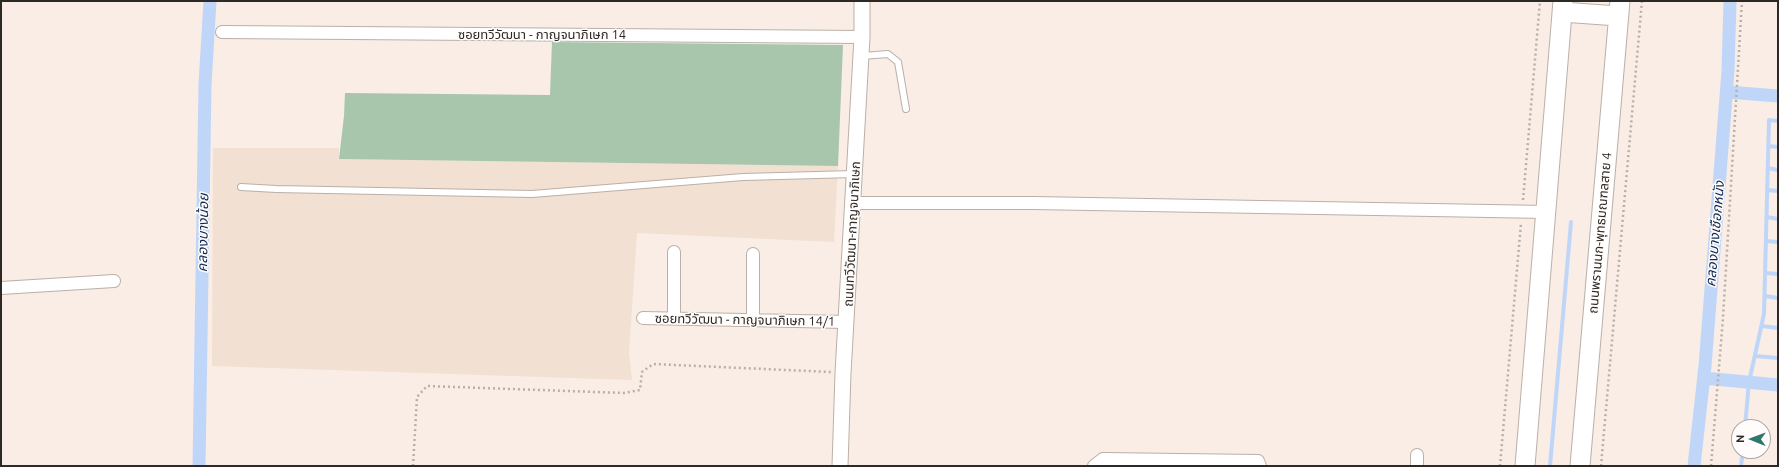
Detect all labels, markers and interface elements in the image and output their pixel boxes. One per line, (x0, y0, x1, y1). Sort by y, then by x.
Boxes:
street label: ซอยทวีวัฒนา - กาญจนาภิเษก 14 (458, 27, 626, 43)
street label: ถนนพรานนก-พุทธมณฑลสาย 4 (1585, 152, 1615, 314)
street label: ถนนทวีวัฒนา-กาญจนาภิเษก (840, 161, 864, 307)
water label: คลองบางเชือกหนัง (1702, 180, 1728, 288)
water label: คลองบางน้อย (194, 193, 212, 273)
street label: ซอยทวีวัฒนา - กาญจนาภิเษก 14/1 (655, 311, 835, 329)
north arrow (1731, 419, 1771, 459)
text: N (1734, 435, 1746, 443)

